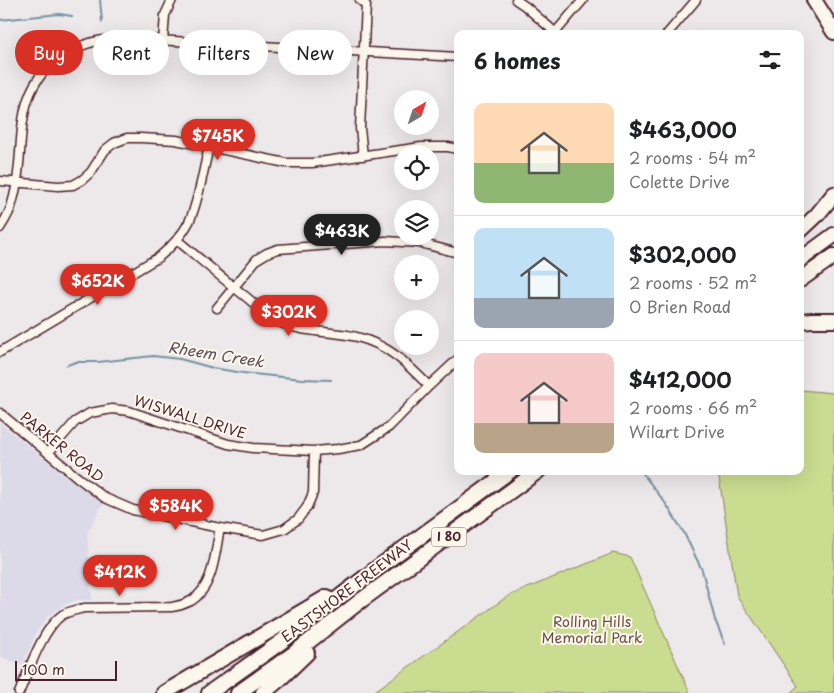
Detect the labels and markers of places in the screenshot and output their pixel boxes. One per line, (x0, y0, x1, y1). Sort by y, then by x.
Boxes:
pin: $745K (183, 119, 253, 161)
pin: $463K (307, 214, 377, 256)
pin: $652K (63, 264, 133, 306)
pin: $302K (254, 294, 324, 337)
pin: $584K (141, 488, 211, 531)
pin: $412K (85, 554, 155, 597)

